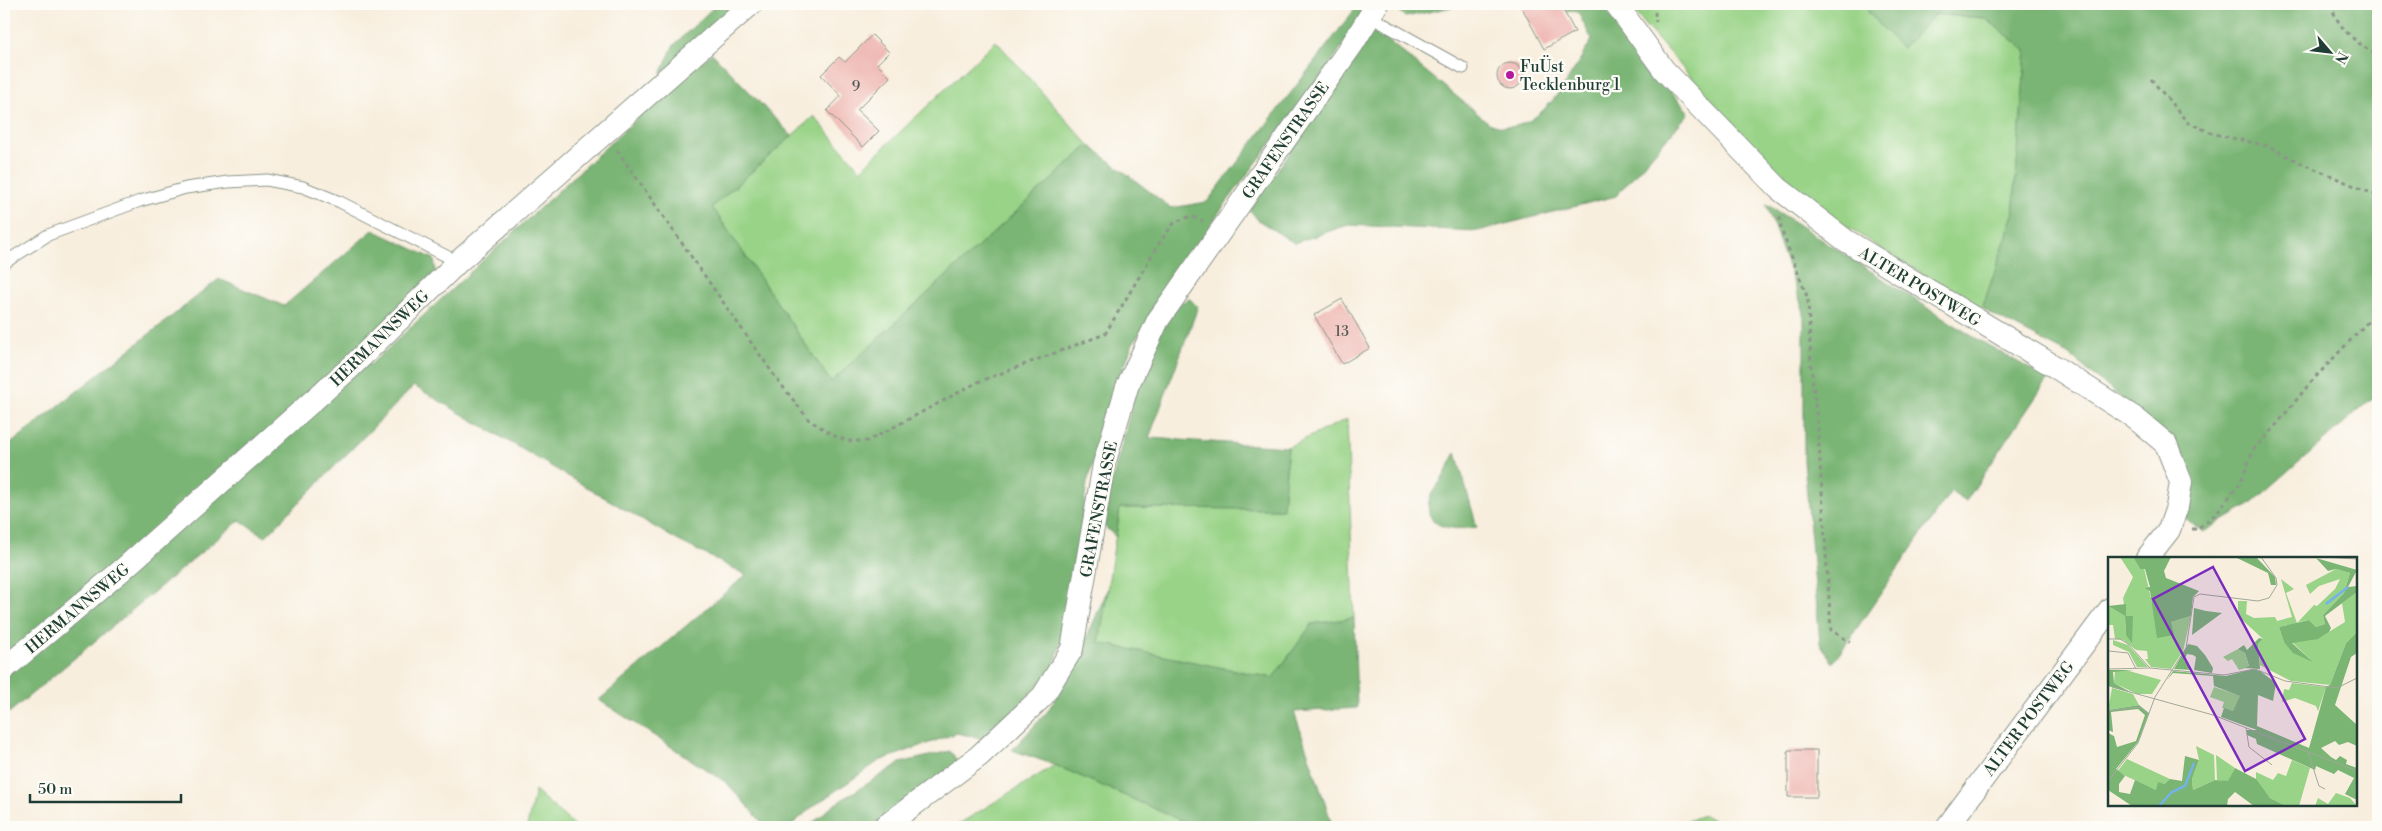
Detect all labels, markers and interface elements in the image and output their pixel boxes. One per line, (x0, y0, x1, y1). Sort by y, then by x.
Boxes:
north arrow (2304, 28, 2354, 78)
text: N (2330, 49, 2351, 67)
place label: FuÜst Tecklenburg 1 (1520, 55, 1620, 95)
marker: FuÜst Tecklenburg 1 (1504, 69, 1516, 81)
house number: 9 (852, 78, 860, 96)
street label: GRAFENSTRASSE (1238, 78, 1334, 203)
street label: ALTER POSTWEG (1854, 242, 1984, 331)
street label: HERMANNSWEG (326, 286, 434, 391)
house number: 13 (1335, 323, 1349, 341)
street label: GRAFENSTRASSE (1076, 439, 1122, 579)
inset map (2108, 557, 2357, 806)
street label: HERMANNSWEG (21, 559, 134, 658)
street label: ALTER POSTWEG (1979, 657, 2079, 781)
scale bar (30, 771, 181, 803)
text: 50 m (38, 780, 72, 799)

